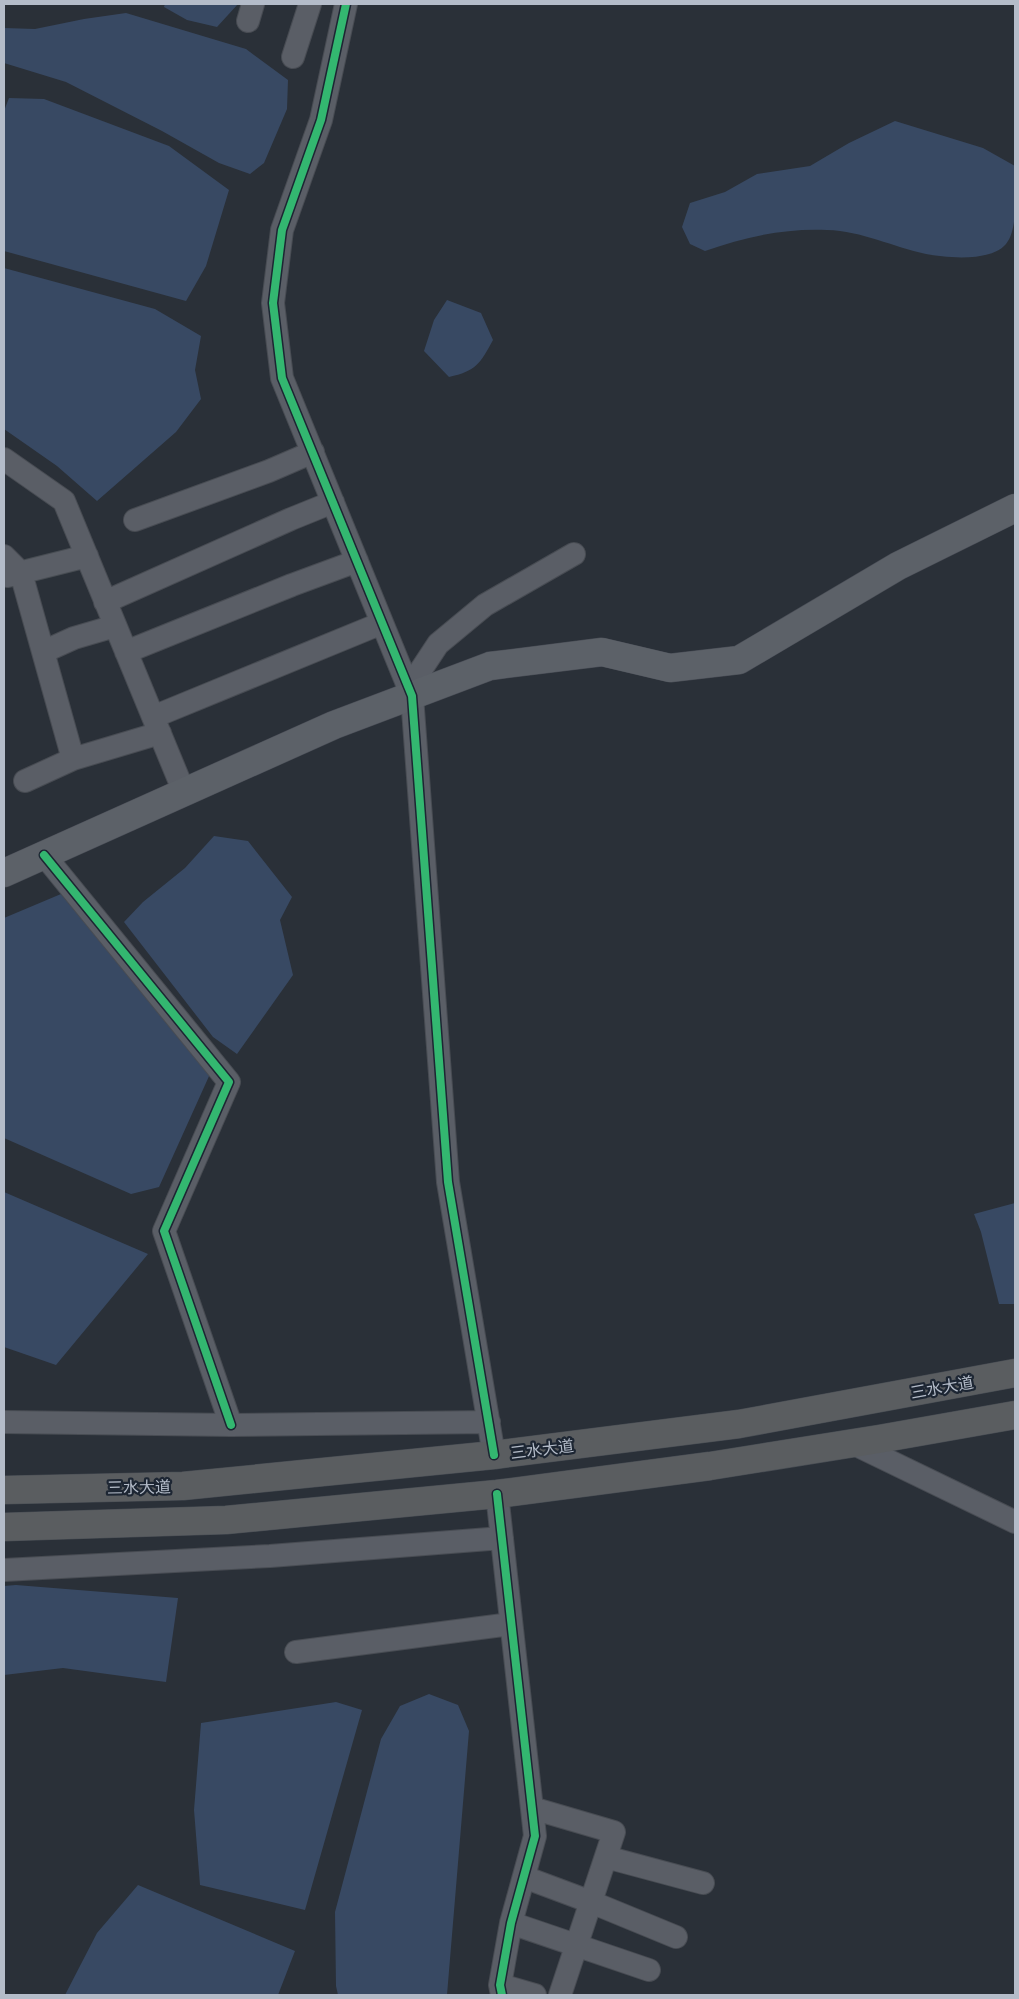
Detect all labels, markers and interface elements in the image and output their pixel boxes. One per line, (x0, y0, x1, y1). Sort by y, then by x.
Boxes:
street label: 三水大道 (909, 1371, 975, 1403)
street label: 三水大道 (509, 1434, 575, 1464)
street label: 三水大道 (107, 1475, 171, 1499)

